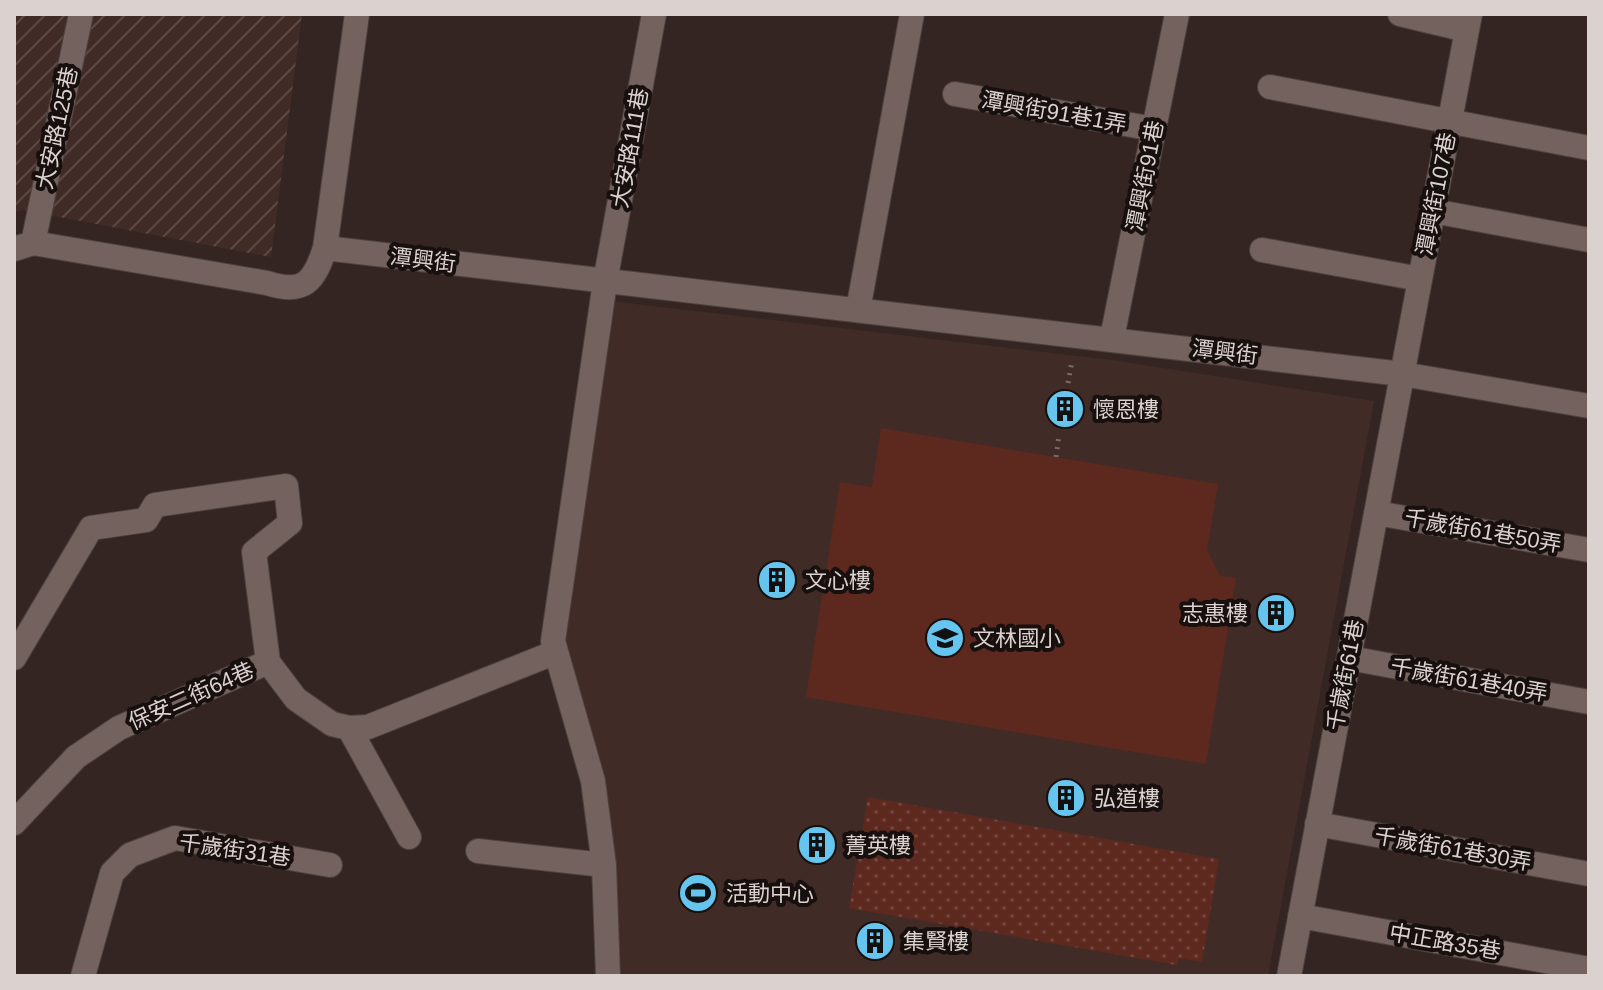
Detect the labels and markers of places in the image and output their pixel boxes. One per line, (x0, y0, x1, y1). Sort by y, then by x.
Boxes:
building icon: 懷恩樓 (1044, 388, 1086, 430)
place label: 懷恩樓 (1093, 397, 1159, 422)
building icon: 文心樓 (756, 559, 798, 601)
place label: 文心樓 (805, 568, 871, 593)
building icon: 志惠樓 (1255, 592, 1297, 634)
place label: 志惠樓 (1182, 601, 1248, 626)
school or university icon: 文林國小 (924, 617, 966, 659)
place label: 文林國小 (973, 626, 1061, 651)
building icon: 弘道樓 (1045, 777, 1087, 819)
place label: 弘道樓 (1094, 786, 1160, 811)
building icon: 菁英樓 (796, 824, 838, 866)
place label: 菁英樓 (845, 833, 911, 858)
sports icon: 活動中心 (677, 872, 719, 914)
place label: 活動中心 (726, 881, 814, 906)
building icon: 集賢樓 (854, 920, 896, 962)
place label: 集賢樓 (903, 929, 969, 954)

